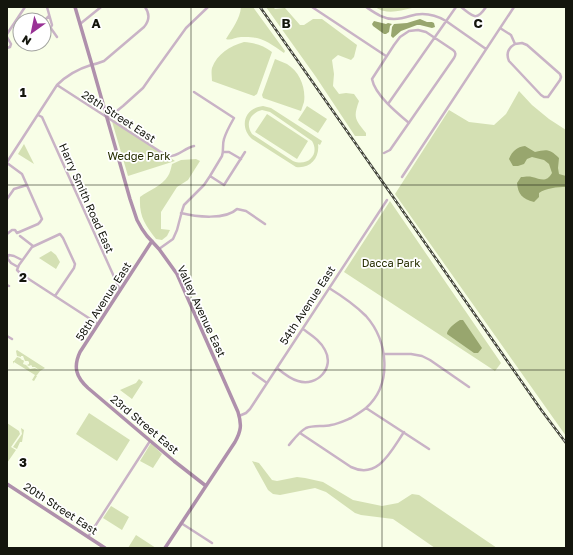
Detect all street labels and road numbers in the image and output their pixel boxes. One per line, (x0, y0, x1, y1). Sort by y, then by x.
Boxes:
street label: 28th Street East (80, 87, 158, 145)
street label: Harry Smith Road East (57, 141, 117, 255)
street label: 58th Avenue East (73, 259, 133, 343)
street label: Valley Avenue East (175, 263, 229, 359)
street label: 54th Avenue East (277, 263, 337, 347)
street label: 23rd Street East (108, 392, 182, 456)
street label: 20th Street East (22, 479, 100, 537)

